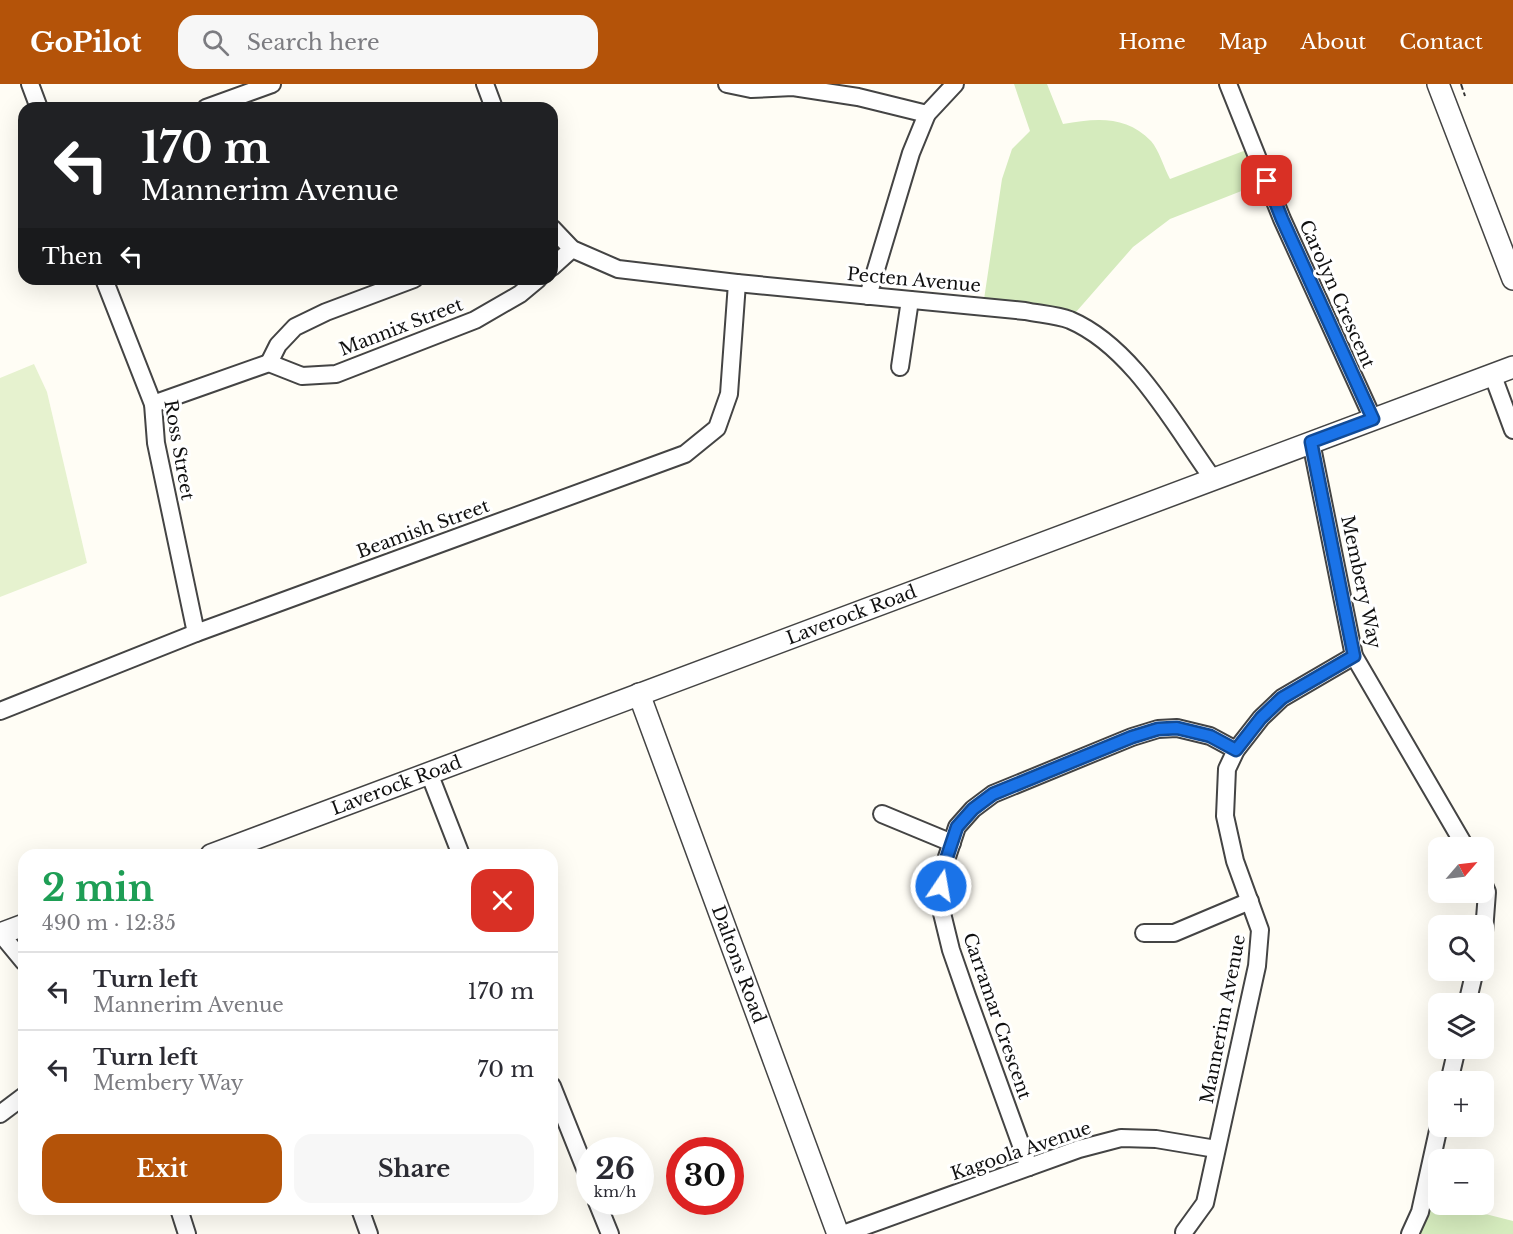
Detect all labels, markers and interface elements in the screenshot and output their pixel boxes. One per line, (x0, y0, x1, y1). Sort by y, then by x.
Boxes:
search box (178, 15, 598, 69)
text: GoPilot (30, 25, 142, 60)
icon: search (199, 26, 232, 59)
text: Search here (247, 29, 380, 56)
text: Home (1119, 29, 1186, 55)
text: Map (1219, 29, 1267, 55)
text: About (1300, 29, 1366, 55)
text: Contact (1399, 29, 1483, 55)
text: 170 m (141, 122, 270, 174)
icon: left (42, 126, 120, 204)
pin (1241, 155, 1292, 206)
icon: arrive (1250, 164, 1283, 197)
text: Mannerim Avenue (141, 174, 399, 207)
street label: Carolyn Crescent (1294, 217, 1380, 372)
icon: left (115, 240, 148, 273)
text: Then (42, 243, 103, 270)
street label: Pecten Avenue (846, 263, 982, 297)
street label: Mannix Street (336, 293, 466, 361)
street label: Ross Street (159, 398, 199, 502)
street label: Beamish Street (354, 495, 492, 563)
street label: Membery Way (1336, 513, 1386, 651)
street label: Laverock Road (783, 581, 920, 649)
street label: Laverock Road (328, 751, 465, 820)
north arrow (1428, 837, 1494, 903)
map controls (1428, 837, 1494, 1215)
position arrow (909, 854, 973, 918)
text: 2 min (42, 866, 154, 911)
button: close (471, 869, 534, 932)
street label: Daltons Road (707, 902, 770, 1026)
text: 490 m · 12:35 (42, 911, 176, 935)
button: search (1428, 915, 1494, 981)
street label: Carramar Crescent (958, 930, 1036, 1102)
street label: Mannerim Avenue (1196, 933, 1250, 1105)
text: Turn left (93, 966, 198, 993)
icon: left (42, 975, 75, 1008)
text: 170 m (468, 978, 534, 1005)
text: Mannerim Avenue (93, 993, 284, 1017)
button: layers (1428, 993, 1494, 1059)
text: Turn left (93, 1044, 198, 1071)
icon: left (42, 1053, 75, 1086)
text: 70 m (477, 1056, 534, 1083)
text: Membery Way (93, 1071, 244, 1095)
button: + (1428, 1071, 1494, 1137)
street label: Kagoola Avenue (948, 1117, 1094, 1185)
button: Exit (42, 1134, 282, 1203)
button: Share (294, 1134, 534, 1203)
speed limit sign: 30 (666, 1137, 744, 1215)
button: − (1428, 1149, 1494, 1215)
text: 26 (595, 1150, 635, 1187)
text: km/h (594, 1182, 636, 1201)

